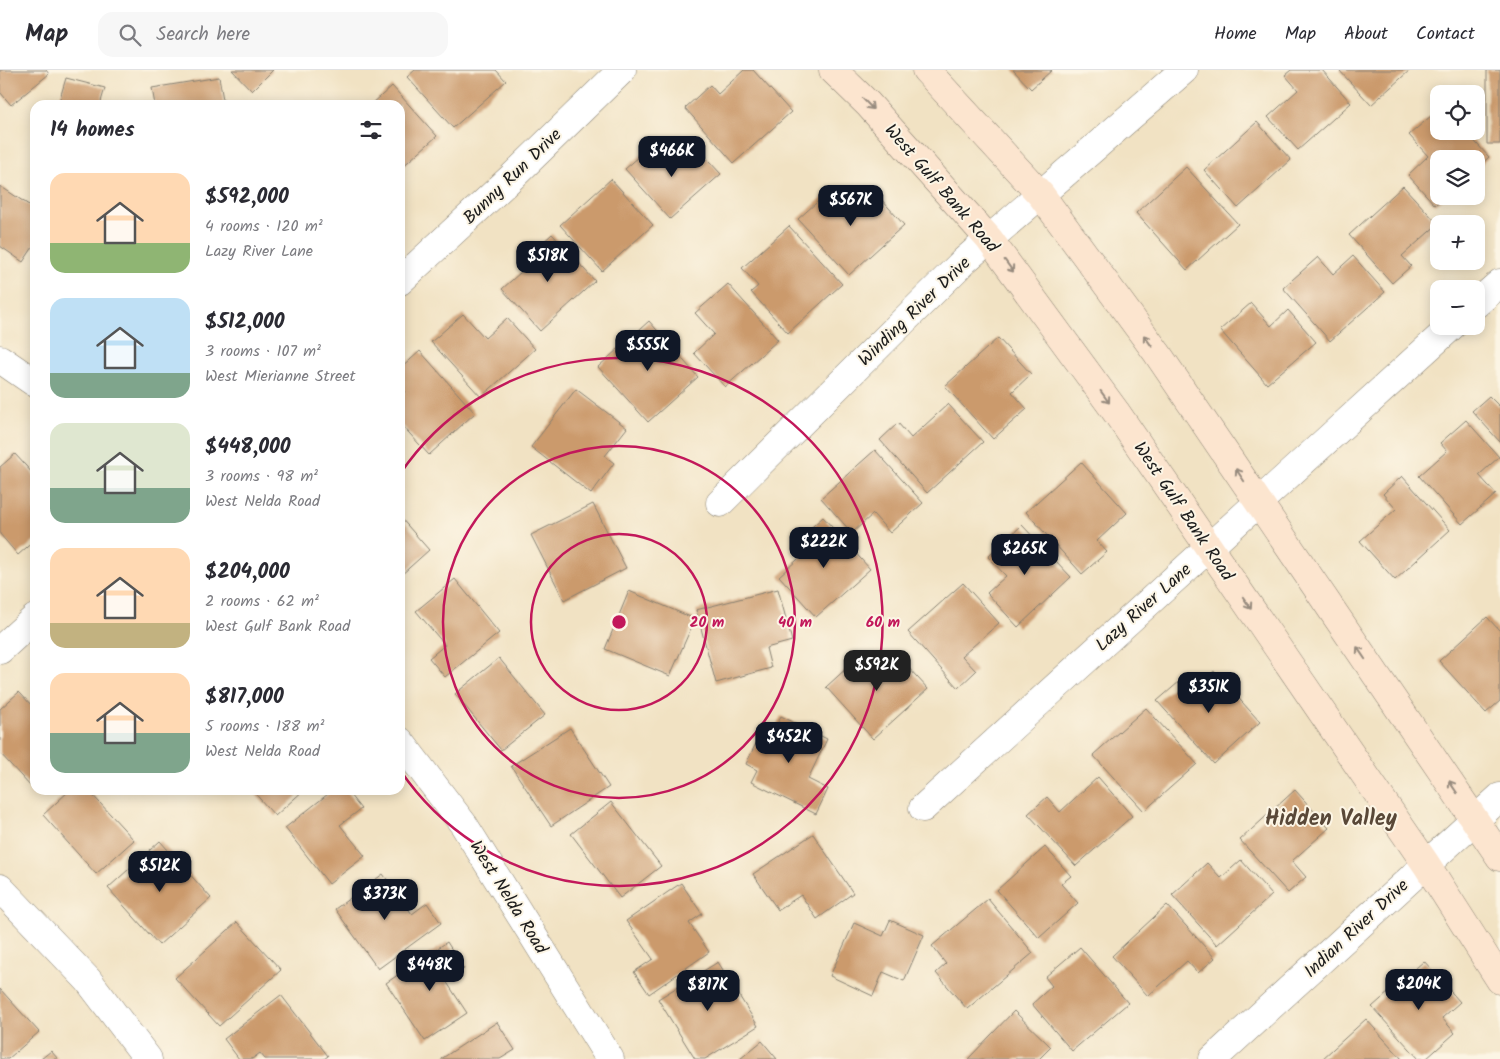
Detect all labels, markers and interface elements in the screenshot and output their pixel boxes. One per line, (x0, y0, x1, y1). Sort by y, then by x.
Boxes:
search box (98, 12, 448, 57)
text: Map (25, 15, 68, 54)
text: Search here (156, 20, 250, 50)
text: Home (1214, 20, 1257, 49)
text: Map (1285, 20, 1316, 49)
text: About (1344, 20, 1388, 49)
text: Contact (1416, 20, 1475, 49)
icon: search (116, 21, 144, 49)
map controls (1430, 85, 1485, 335)
button: locate (1430, 85, 1485, 140)
one-way arrow (861, 98, 874, 110)
text: 14 homes (50, 114, 135, 147)
icon: filters (357, 116, 385, 144)
street label: West Gulf Bank Road (876, 118, 1006, 261)
street label: Bunny Run Drive (457, 122, 569, 232)
pin: $466K (637, 136, 707, 178)
text: $466K (649, 139, 695, 164)
button: layers (1430, 150, 1485, 205)
text: $592,000 (205, 181, 289, 214)
pin: $567K (816, 184, 886, 227)
text: $567K (829, 188, 873, 213)
icon: home (90, 193, 150, 253)
text: 4 rooms · 120 m² (205, 214, 323, 239)
button: + (1430, 215, 1485, 270)
text: Lazy River Lane (205, 239, 313, 264)
pin: $518K (513, 240, 583, 283)
text: $518K (527, 244, 569, 269)
street label: Winding River Drive (852, 250, 978, 374)
one-way arrow (1004, 259, 1014, 273)
button: − (1430, 280, 1485, 335)
text: $512,000 (205, 306, 284, 339)
icon: home (90, 318, 150, 378)
pin: $555K (613, 330, 683, 372)
text: $555K (626, 333, 670, 358)
one-way arrow (1143, 335, 1154, 348)
text: 3 rooms · 107 m² (205, 339, 321, 364)
text: West Mierianne Street (205, 364, 356, 389)
one-way arrow (1100, 390, 1110, 404)
text: $448,000 (205, 431, 291, 464)
street label: West Gulf Bank Road (1125, 436, 1241, 588)
icon: home (90, 443, 150, 503)
text: 3 rooms · 98 m² (205, 464, 318, 489)
one-way arrow (1235, 469, 1245, 483)
text: West Nelda Road (205, 489, 320, 514)
pin: $222K (789, 526, 859, 569)
text: $222K (800, 530, 848, 555)
pin: $265K (990, 534, 1060, 576)
text: $265K (1002, 537, 1048, 562)
text: $204,000 (205, 556, 290, 589)
street label: Lazy River Lane (1089, 557, 1199, 660)
icon: home (90, 568, 150, 628)
text: 2 rooms · 62 m² (205, 589, 319, 614)
one-way arrow (1242, 595, 1252, 609)
text: 20 m (690, 611, 724, 635)
text: 40 m (778, 611, 812, 635)
text: 60 m (866, 611, 900, 635)
centre of rings (610, 613, 628, 631)
text: West Gulf Bank Road (205, 614, 350, 639)
one-way arrow (1356, 646, 1366, 660)
pin: $592K (842, 650, 912, 692)
text: $592K (855, 653, 899, 678)
pin: $351K (1174, 672, 1244, 714)
text: $351K (1189, 675, 1229, 700)
text: $817,000 (205, 681, 284, 714)
icon: home (90, 693, 150, 753)
text: 5 rooms · 188 m² (205, 714, 324, 739)
pin: $452K (754, 722, 824, 764)
text: $452K (766, 725, 812, 750)
text: West Nelda Road (205, 739, 320, 764)
one-way arrow (1448, 781, 1458, 795)
district label: Hidden Valley (1265, 802, 1398, 837)
street label: West Nelda Road (461, 835, 555, 961)
pin: $512K (125, 850, 195, 893)
text: $512K (139, 854, 181, 879)
street label: Indian River Drive (1298, 872, 1416, 986)
pin: $373K (350, 878, 420, 921)
text: $373K (363, 882, 407, 907)
pin: $448K (395, 950, 465, 992)
text: $448K (407, 953, 453, 978)
pin: $204K (1384, 968, 1454, 1011)
pin: $817K (673, 970, 743, 1012)
text: $204K (1396, 972, 1442, 997)
text: $817K (688, 973, 728, 998)

